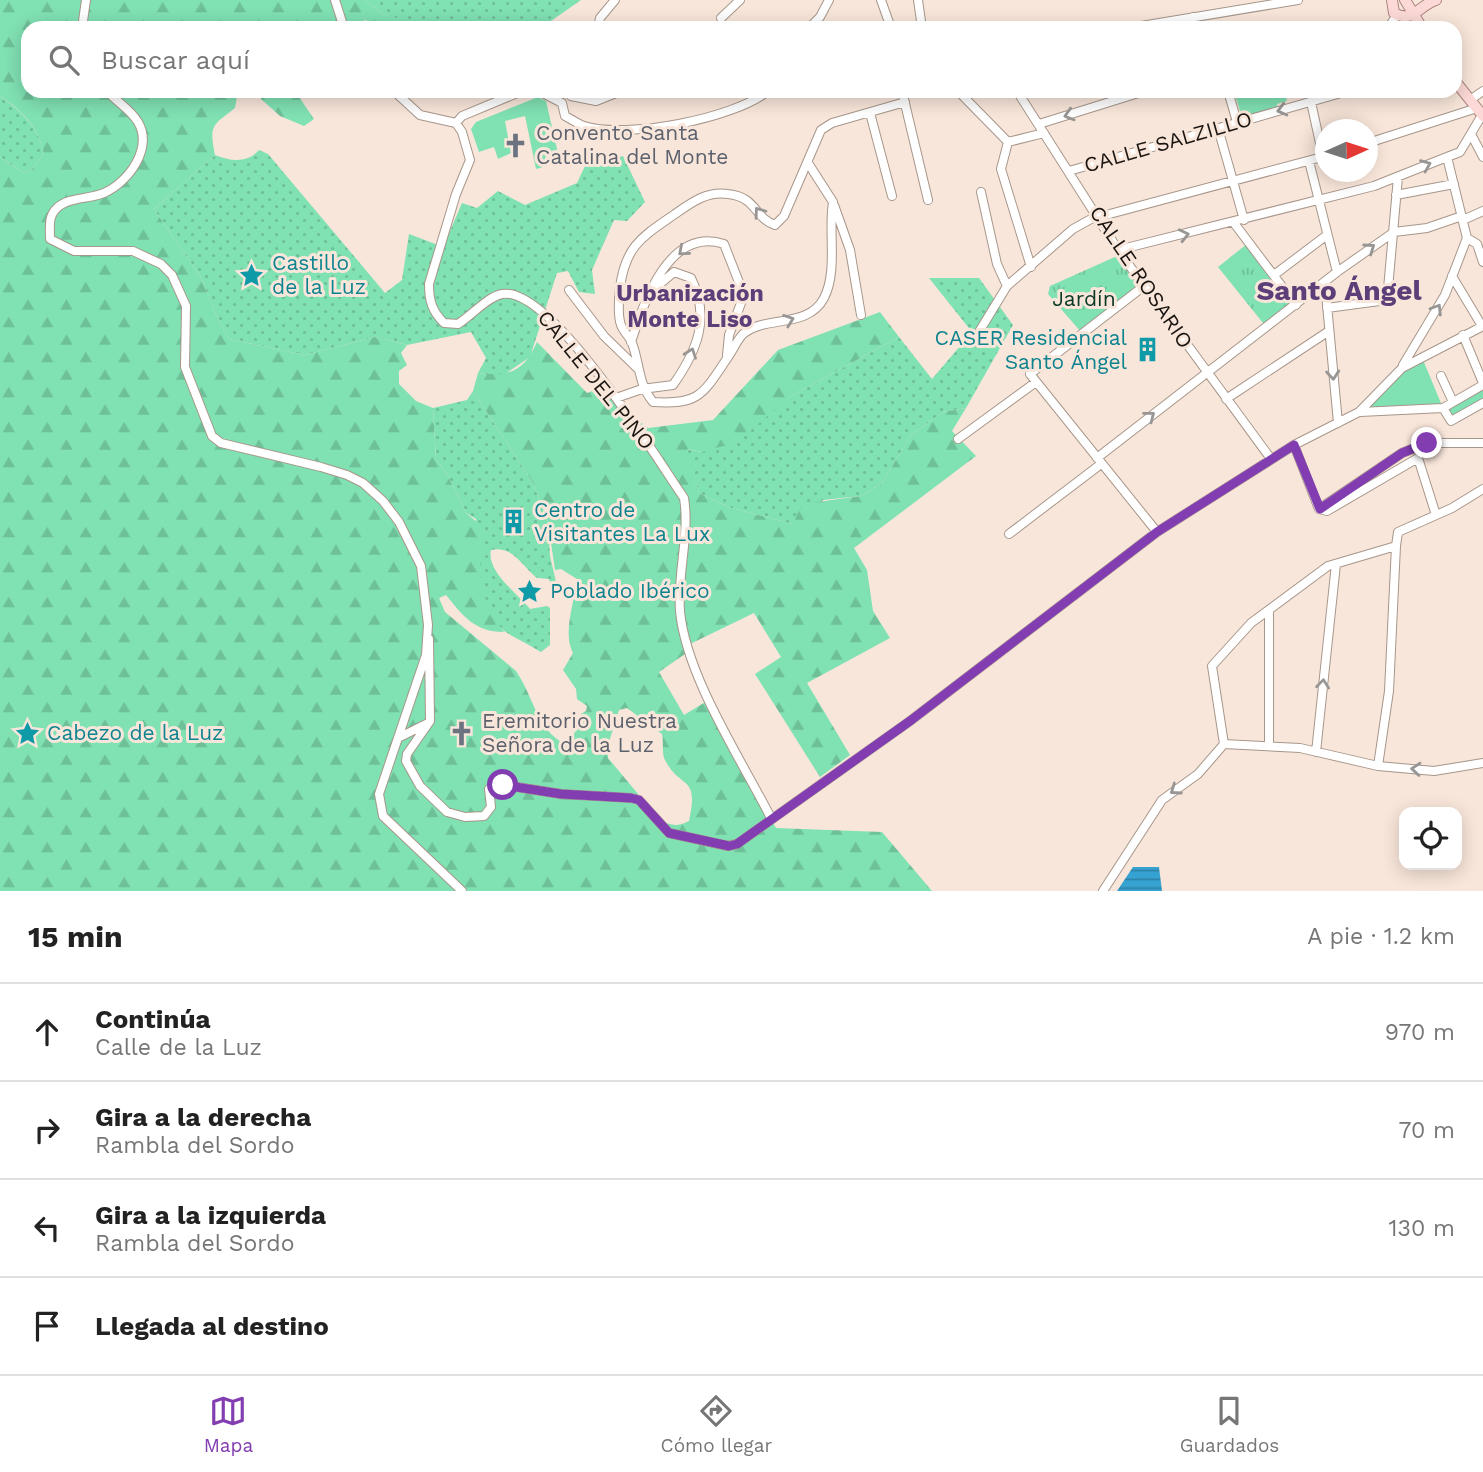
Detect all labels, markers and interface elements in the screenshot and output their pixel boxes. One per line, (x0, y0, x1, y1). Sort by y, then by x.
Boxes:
search box (21, 21, 1462, 98)
icon: search (45, 41, 83, 79)
text: Buscar aquí (101, 45, 250, 75)
one-way arrow (1276, 102, 1288, 116)
one-way arrow (1063, 106, 1075, 121)
street label: CALLE SALZILLO (1081, 106, 1255, 177)
north arrow (1315, 119, 1378, 182)
place label: Convento Santa Catalina del Monte (536, 120, 728, 169)
church icon: Convento Santa Catalina del Monte (502, 131, 530, 159)
one-way arrow (1419, 160, 1431, 174)
street label: CALLE ROSARIO (1084, 201, 1198, 353)
one-way arrow (755, 207, 767, 220)
one-way arrow (1178, 228, 1190, 243)
one-way arrow (678, 243, 691, 255)
one-way arrow (1362, 244, 1375, 257)
place label: Castillo de la Luz (272, 250, 366, 299)
place icon: Castillo de la Luz (238, 261, 266, 289)
district label: Santo Ángel (1256, 274, 1422, 307)
district label: Urbanización Monte Liso (616, 280, 764, 333)
park label: Jardín (1052, 286, 1116, 311)
one-way arrow (1428, 304, 1441, 317)
street label: CALLE DEL PINO (533, 305, 660, 454)
one-way arrow (783, 314, 795, 328)
place label: CASER Residencial Santo Ángel (935, 325, 1128, 374)
building icon: CASER Residencial Santo Ángel (1133, 336, 1161, 364)
one-way arrow (683, 347, 697, 359)
one-way arrow (1326, 369, 1341, 381)
one-way arrow (1143, 412, 1155, 425)
route end (1411, 427, 1442, 458)
place label: Centro de Visitantes La Lux (534, 497, 710, 546)
building icon: Centro de Visitantes La Lux (500, 508, 528, 536)
place icon: Poblado Ibérico (516, 577, 544, 605)
place label: Poblado Ibérico (550, 578, 710, 603)
one-way arrow (1316, 678, 1331, 690)
place label: Eremitorio Nuestra Señora de la Luz (482, 708, 677, 757)
place icon: Cabezo de la Luz (13, 719, 41, 747)
church icon: Eremitorio Nuestra Señora de la Luz (448, 719, 476, 747)
place label: Cabezo de la Luz (47, 720, 223, 745)
one-way arrow (1410, 762, 1421, 777)
route start (487, 769, 518, 800)
one-way arrow (1170, 782, 1183, 794)
map controls (1399, 807, 1462, 870)
button: locate (1399, 807, 1462, 870)
text: 15 min (28, 919, 123, 954)
text: A pie · 1.2 km (1307, 923, 1455, 950)
text: Continúa (95, 1004, 211, 1034)
icon: ahead (28, 1013, 66, 1051)
text: 970 m (1385, 1019, 1455, 1046)
text: Calle de la Luz (95, 1034, 262, 1061)
text: Gira a la derecha (95, 1102, 311, 1132)
icon: right (28, 1111, 66, 1149)
text: 70 m (1398, 1117, 1455, 1144)
text: Rambla del Sordo (95, 1132, 295, 1159)
text: Gira a la izquierda (95, 1200, 326, 1230)
icon: left (28, 1209, 66, 1247)
text: 130 m (1389, 1215, 1455, 1242)
text: Rambla del Sordo (95, 1230, 295, 1257)
icon: arrive (28, 1307, 66, 1345)
text: Llegada al destino (95, 1311, 329, 1341)
tab: Mapa (204, 1392, 253, 1457)
tab: Cómo llegar (661, 1392, 772, 1457)
tab: Guardados (1180, 1392, 1279, 1457)

